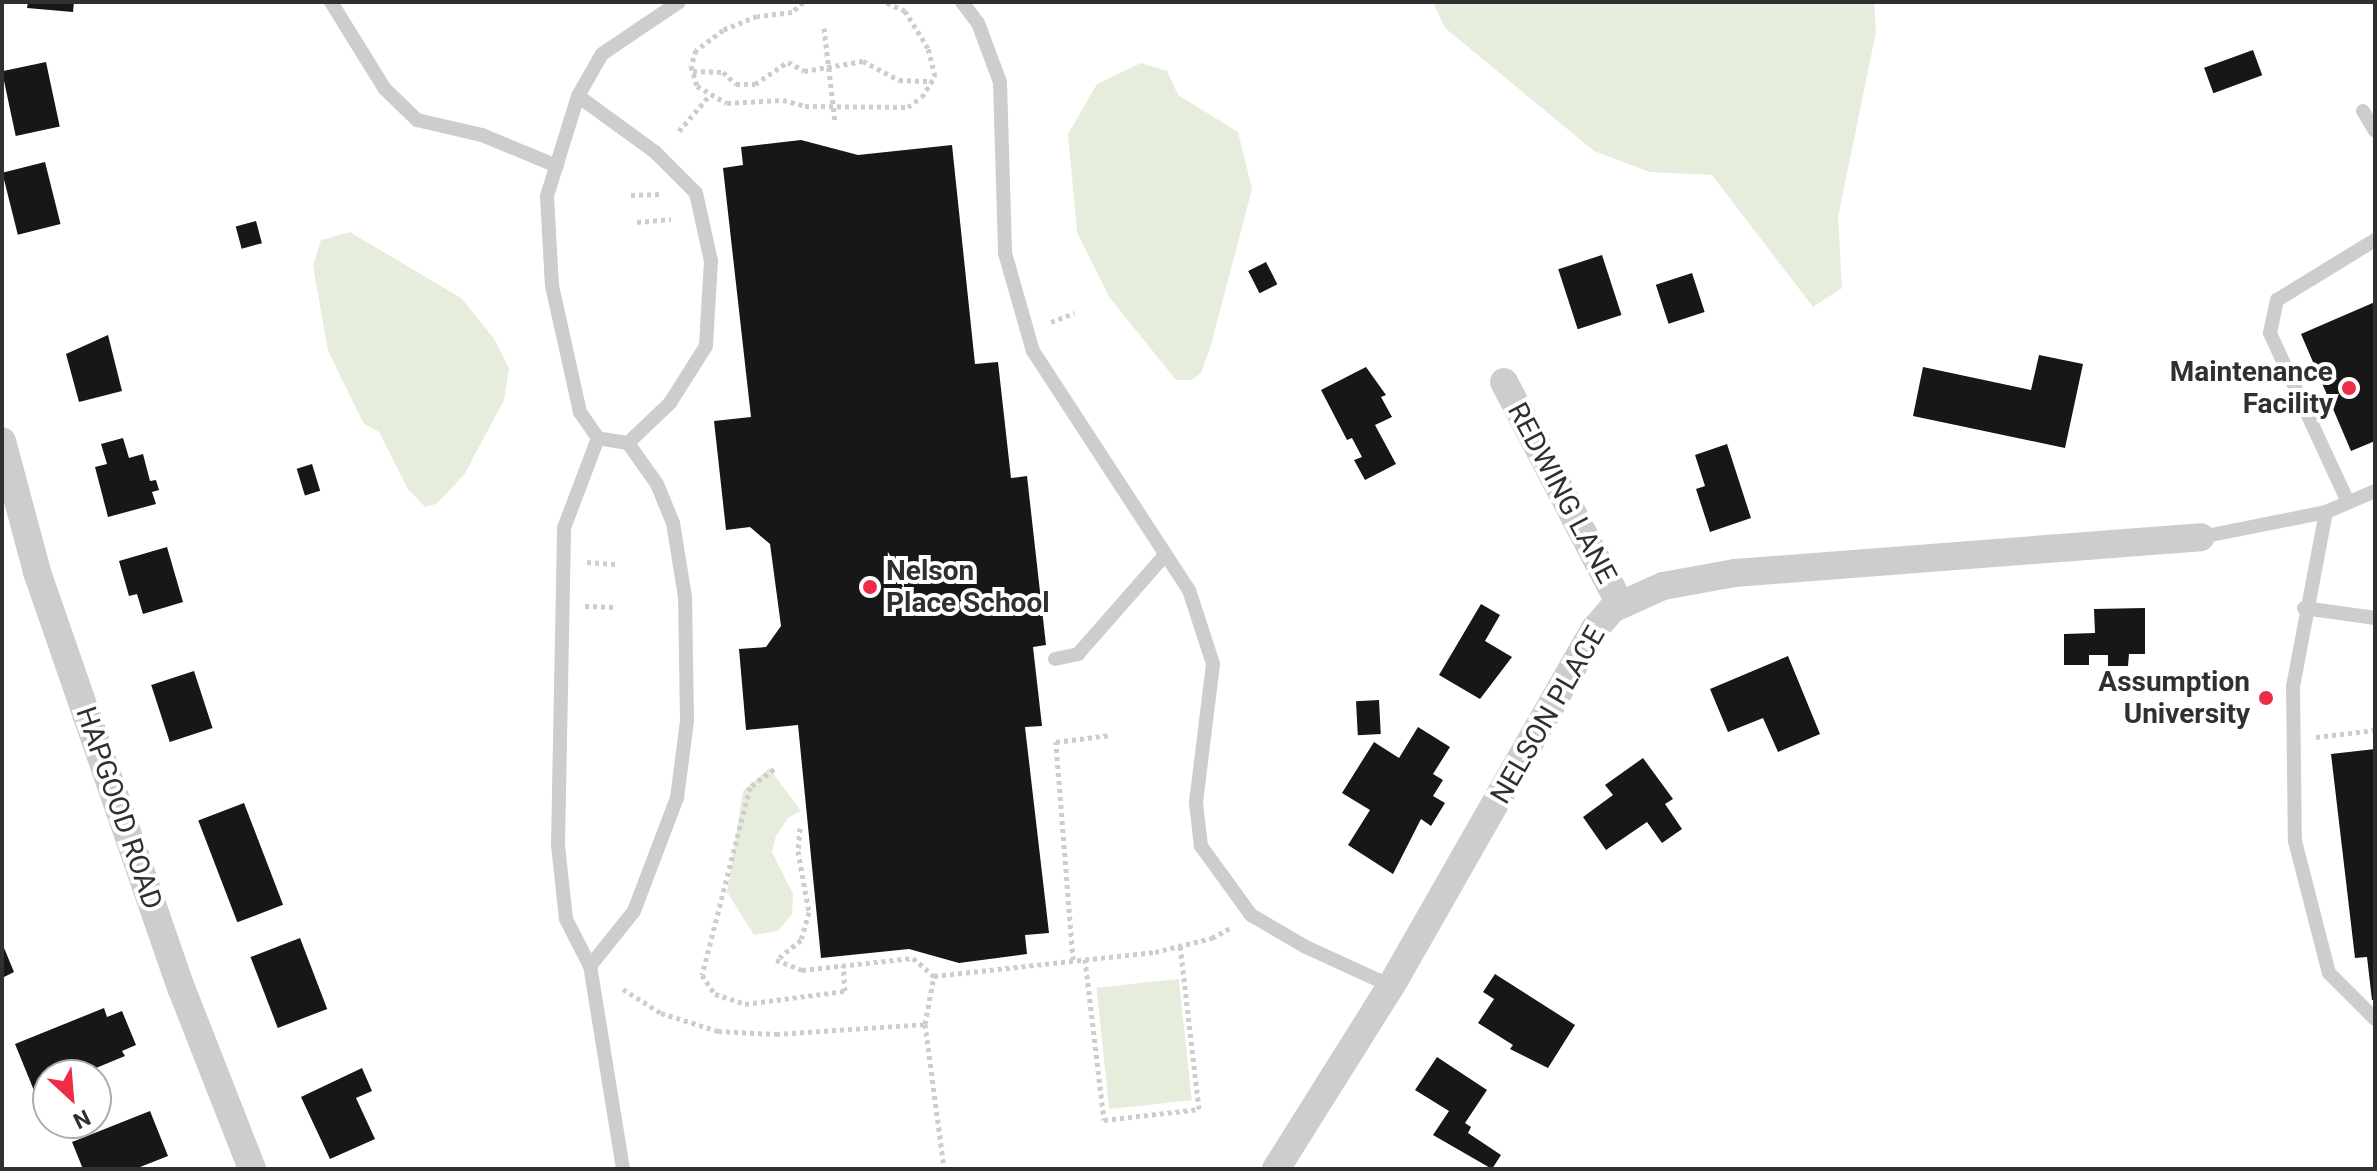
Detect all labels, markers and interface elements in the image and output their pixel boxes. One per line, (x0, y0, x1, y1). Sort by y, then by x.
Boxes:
place label: Maintenance Facility (2170, 355, 2333, 421)
marker: Maintenance Facility (2340, 379, 2358, 397)
street label: REDWING LANE (1500, 397, 1624, 589)
place label: Nelson Place School (886, 554, 1050, 620)
marker: Nelson Place School (861, 578, 879, 596)
street label: NELSON PLACE (1484, 620, 1612, 810)
place label: Assumption University (2098, 665, 2250, 731)
marker: Assumption University (2257, 689, 2275, 707)
street label: HAPGOOD ROAD (69, 702, 169, 914)
north arrow (32, 1059, 112, 1139)
text: N (69, 1105, 94, 1134)

